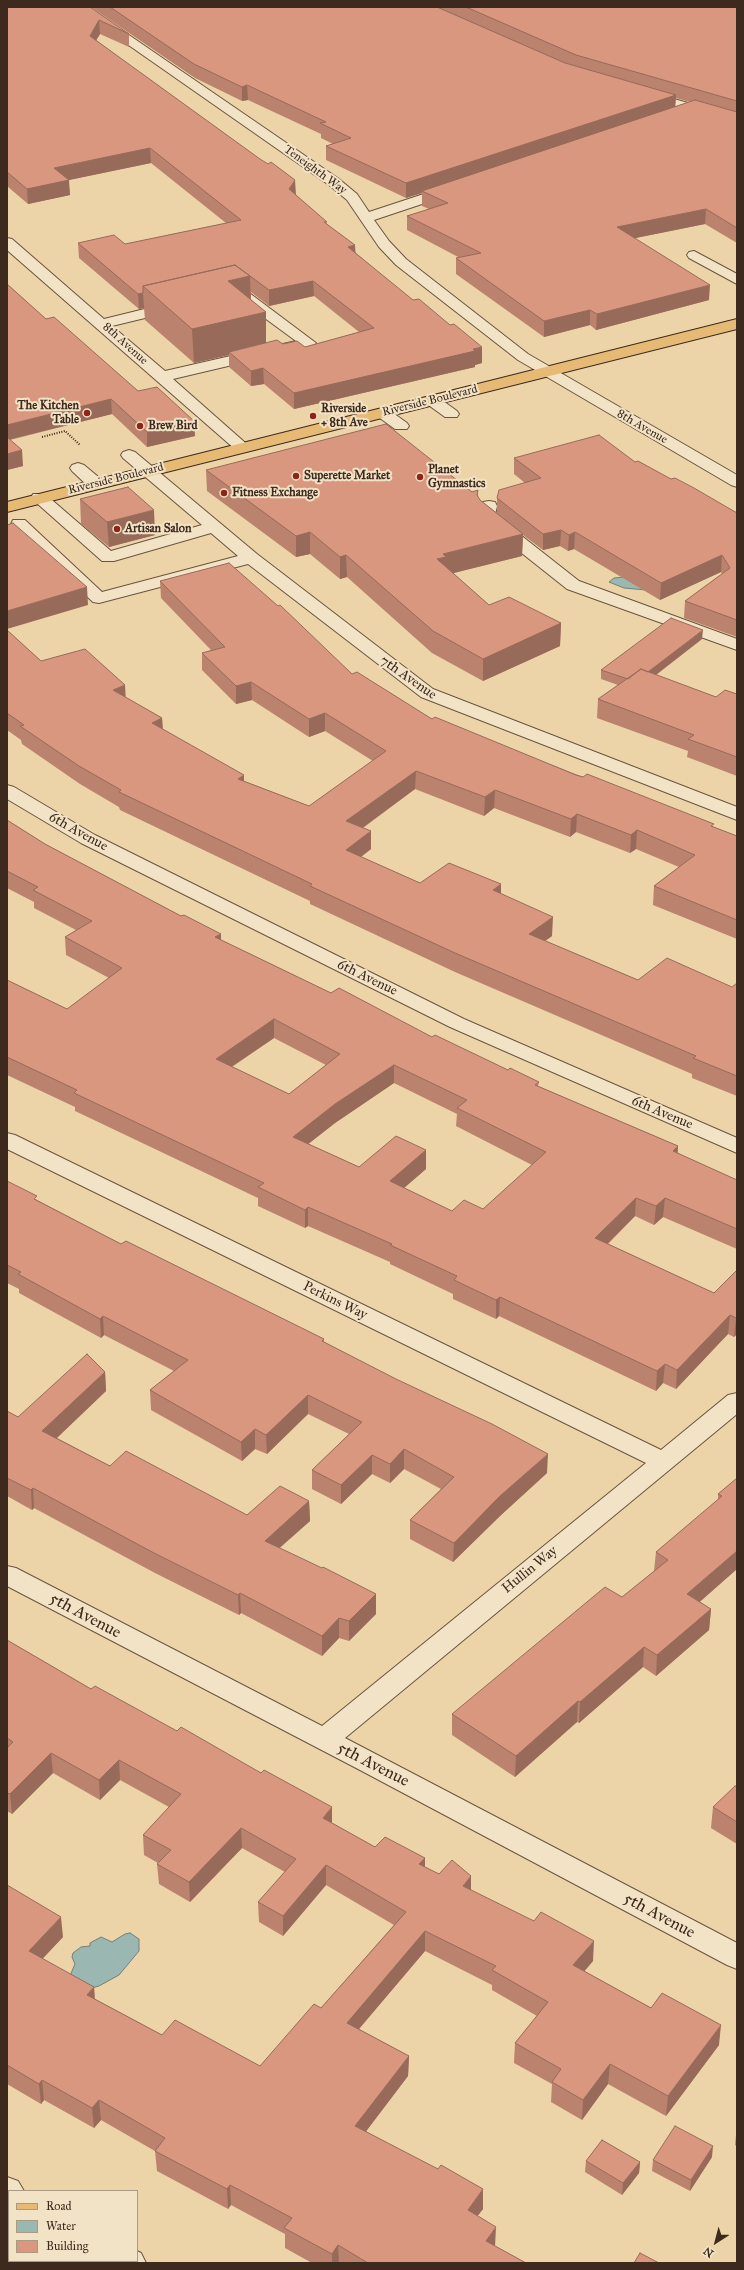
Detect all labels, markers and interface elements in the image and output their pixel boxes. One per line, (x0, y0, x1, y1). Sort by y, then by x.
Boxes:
street label: Teneighth Way (281, 142, 349, 198)
street label: 8th Avenue (99, 320, 151, 368)
street label: Riverside Boulevard (381, 382, 479, 420)
place label: The Kitchen Table (17, 399, 79, 427)
place label: Riverside + 8th Ave (321, 402, 368, 430)
street label: 8th Avenue (614, 407, 670, 447)
marker: The Kitchen Table (82, 408, 92, 418)
marker: Riverside + 8th Ave (308, 411, 318, 421)
place label: Brew Bird (148, 419, 197, 433)
marker: Brew Bird (135, 421, 145, 431)
street label: Riverside Boulevard (67, 460, 165, 498)
place label: Planet Gymnastics (428, 463, 485, 491)
place label: Superette Market (304, 469, 390, 483)
marker: Superette Market (291, 471, 301, 481)
marker: Planet Gymnastics (415, 472, 425, 482)
place label: Fitness Exchange (232, 486, 318, 500)
marker: Fitness Exchange (219, 488, 229, 498)
place label: Artisan Salon (125, 522, 191, 536)
marker: Artisan Salon (112, 524, 122, 534)
street label: 7th Avenue (376, 652, 440, 704)
street label: 6th Avenue (46, 809, 110, 855)
street label: 6th Avenue (334, 956, 400, 1000)
street label: 6th Avenue (629, 1093, 695, 1133)
street label: Perkins Way (300, 1278, 370, 1324)
street label: Hullin Way (499, 1543, 561, 1597)
street label: 5th Avenue (46, 1589, 124, 1643)
street label: 5th Avenue (334, 1738, 412, 1792)
street label: 5th Avenue (620, 1889, 698, 1943)
legend (8, 2190, 138, 2262)
text: Road (46, 2199, 72, 2213)
text: Water (46, 2219, 76, 2233)
north arrow (696, 2222, 736, 2262)
text: Building (46, 2239, 88, 2253)
text: N (701, 2244, 716, 2260)

